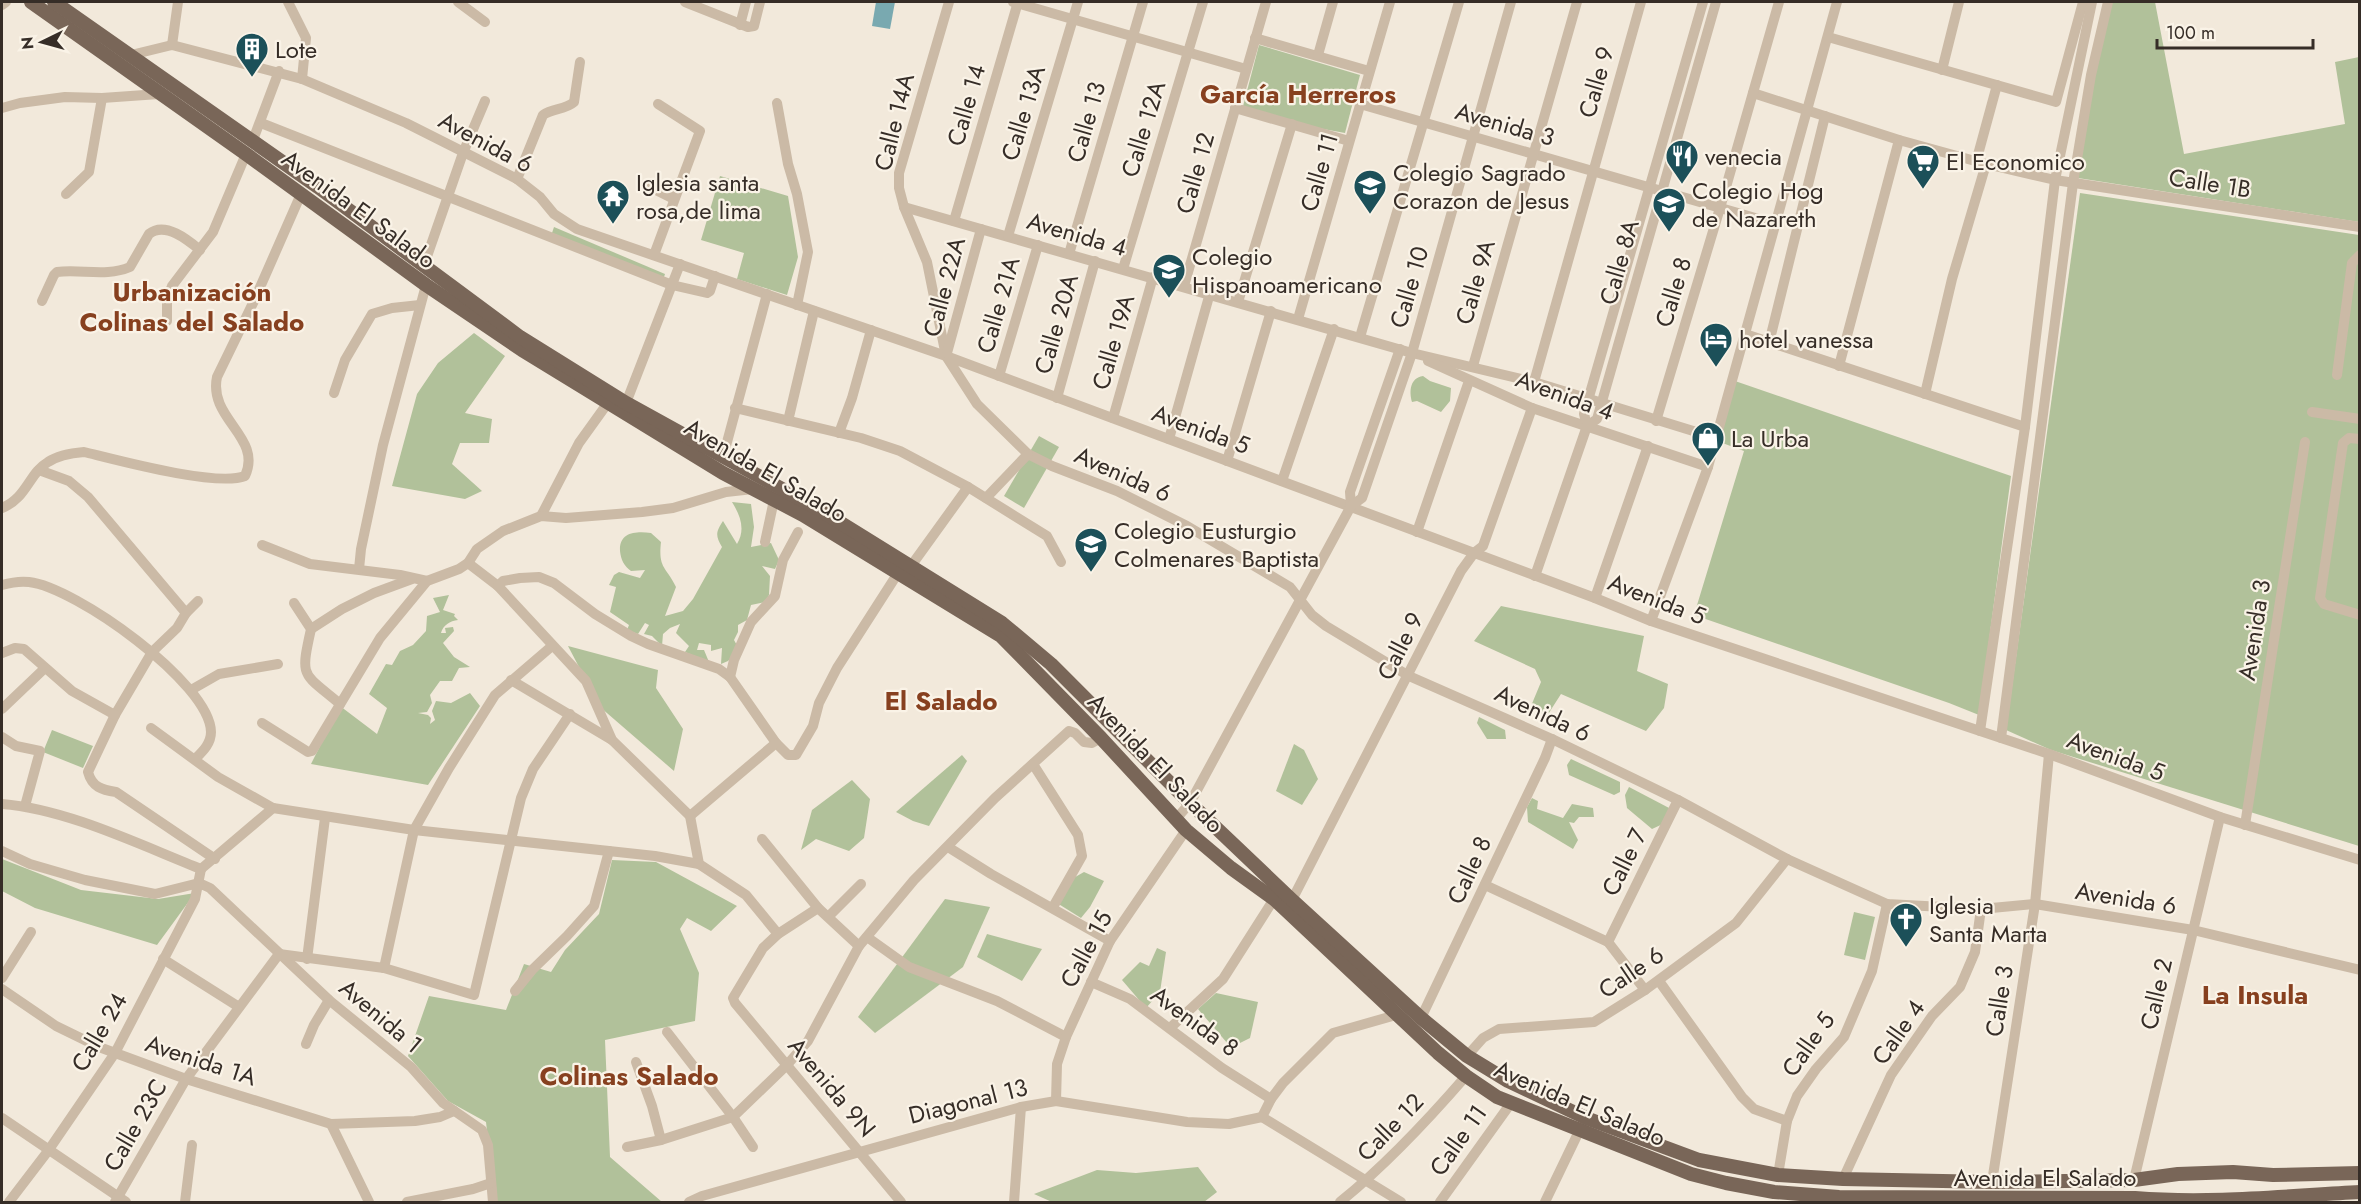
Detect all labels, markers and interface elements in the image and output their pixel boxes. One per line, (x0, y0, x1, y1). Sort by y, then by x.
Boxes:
north arrow (12, 12, 72, 72)
scale bar (2157, 12, 2313, 50)
text: 100 m (2166, 20, 2215, 46)
building icon: Lote (234, 31, 270, 78)
place label: Lote (275, 32, 317, 67)
text: N (16, 36, 40, 51)
street label: Calle 9 (1569, 42, 1623, 122)
street label: Calle 14 (938, 60, 994, 150)
street label: Calle 13A (992, 61, 1054, 165)
street label: Calle 14A (865, 69, 923, 174)
district label: García Herreros (1200, 75, 1396, 113)
street label: Calle 12A (1112, 76, 1174, 181)
street label: Calle 13 (1058, 78, 1114, 166)
street label: Avenida 3 (1451, 93, 1559, 155)
street label: Avenida 6 (433, 103, 539, 181)
street label: Calle 12 (1167, 128, 1223, 218)
street label: Calle 11 (1291, 129, 1347, 215)
restaurant icon: venecia (1664, 138, 1700, 185)
place label: venecia (1705, 139, 1782, 174)
street label: Avenida El Salado (275, 141, 443, 277)
supermarket icon: El Economico (1905, 143, 1941, 190)
place label: El Economico (1946, 144, 2085, 179)
place label: Colegio Sagrado Corazon de Jesus (1393, 155, 1569, 218)
street label: Calle 1B (2166, 159, 2254, 207)
place label: Iglesia santa rosa,de lima (636, 165, 761, 228)
school or university icon: Colegio Sagrado Corazon de Jesus (1352, 168, 1388, 215)
place label: Colegio Hog de Nazareth (1692, 173, 1824, 236)
temple icon: Iglesia santa rosa,de lima (595, 178, 631, 225)
school or university icon: Colegio Hog de Nazareth (1651, 186, 1687, 233)
street label: Avenida 4 (1023, 203, 1131, 265)
street label: Calle 8A (1590, 215, 1648, 309)
street label: Calle 22A (914, 233, 974, 341)
street label: Calle 9A (1446, 235, 1504, 328)
place label: Colegio Hispanoamericano (1192, 239, 1382, 302)
street label: Calle 10 (1381, 242, 1437, 332)
school or university icon: Colegio Hispanoamericano (1151, 252, 1187, 299)
street label: Calle 21A (968, 253, 1028, 357)
street label: Calle 8 (1646, 253, 1700, 331)
street label: Calle 20A (1025, 270, 1087, 378)
district label: Urbanización Colinas del Salado (80, 273, 304, 341)
street label: Calle 19A (1083, 290, 1143, 394)
hotel icon: hotel vanessa (1698, 321, 1734, 368)
place label: hotel vanessa (1739, 322, 1874, 357)
street label: Avenida 4 (1511, 361, 1619, 429)
street label: Avenida 5 (1147, 395, 1255, 463)
street label: Avenida El Salado (678, 409, 854, 531)
shop icon: La Urba (1690, 420, 1726, 467)
place label: La Urba (1731, 421, 1809, 456)
street label: Avenida 6 (1069, 437, 1177, 511)
place label: Colegio Eusturgio Colmenares Baptista (1114, 513, 1319, 576)
school or university icon: Colegio Eusturgio Colmenares Baptista (1073, 526, 1109, 573)
street label: Avenida 5 (1603, 564, 1711, 634)
street label: Avenida 3 (2229, 577, 2279, 683)
street label: Calle 9 (1368, 606, 1432, 686)
street label: Avenida 6 (1489, 676, 1597, 750)
district label: El Salado (884, 682, 998, 720)
street label: Avenida El Salado (1080, 685, 1232, 841)
street label: Avenida 5 (2062, 722, 2170, 790)
street label: Calle 7 (1593, 822, 1656, 902)
street label: Calle 8 (1438, 830, 1500, 910)
street label: Avenida 6 (2073, 873, 2179, 923)
place label: Iglesia Santa Marta (1929, 888, 2047, 951)
church icon: Iglesia Santa Marta (1888, 901, 1924, 948)
street label: Calle 15 (1051, 904, 1121, 994)
street label: Calle 6 (1591, 937, 1671, 1007)
street label: Calle 2 (2131, 955, 2181, 1033)
street label: Calle 3 (1976, 963, 2022, 1039)
street label: Avenida 1 (332, 971, 430, 1061)
district label: La Insula (2202, 976, 2308, 1014)
street label: Avenida 8 (1144, 977, 1246, 1065)
street label: Calle 24 (62, 986, 136, 1078)
street label: Calle 4 (1863, 992, 1933, 1072)
street label: Calle 5 (1773, 1004, 1843, 1084)
street label: Avenida 1A (141, 1026, 261, 1094)
street label: Avenida 9N (780, 1029, 884, 1145)
street label: Avenida El Salado (1489, 1051, 1671, 1155)
district label: Colinas Salado (539, 1057, 719, 1095)
street label: Diagonal 13 (905, 1069, 1031, 1133)
street label: Calle 23C (94, 1072, 176, 1178)
street label: Calle 12 (1349, 1085, 1431, 1169)
street label: Calle 11 (1421, 1097, 1495, 1183)
street label: Avenida El Salado (1954, 1160, 2136, 1195)

